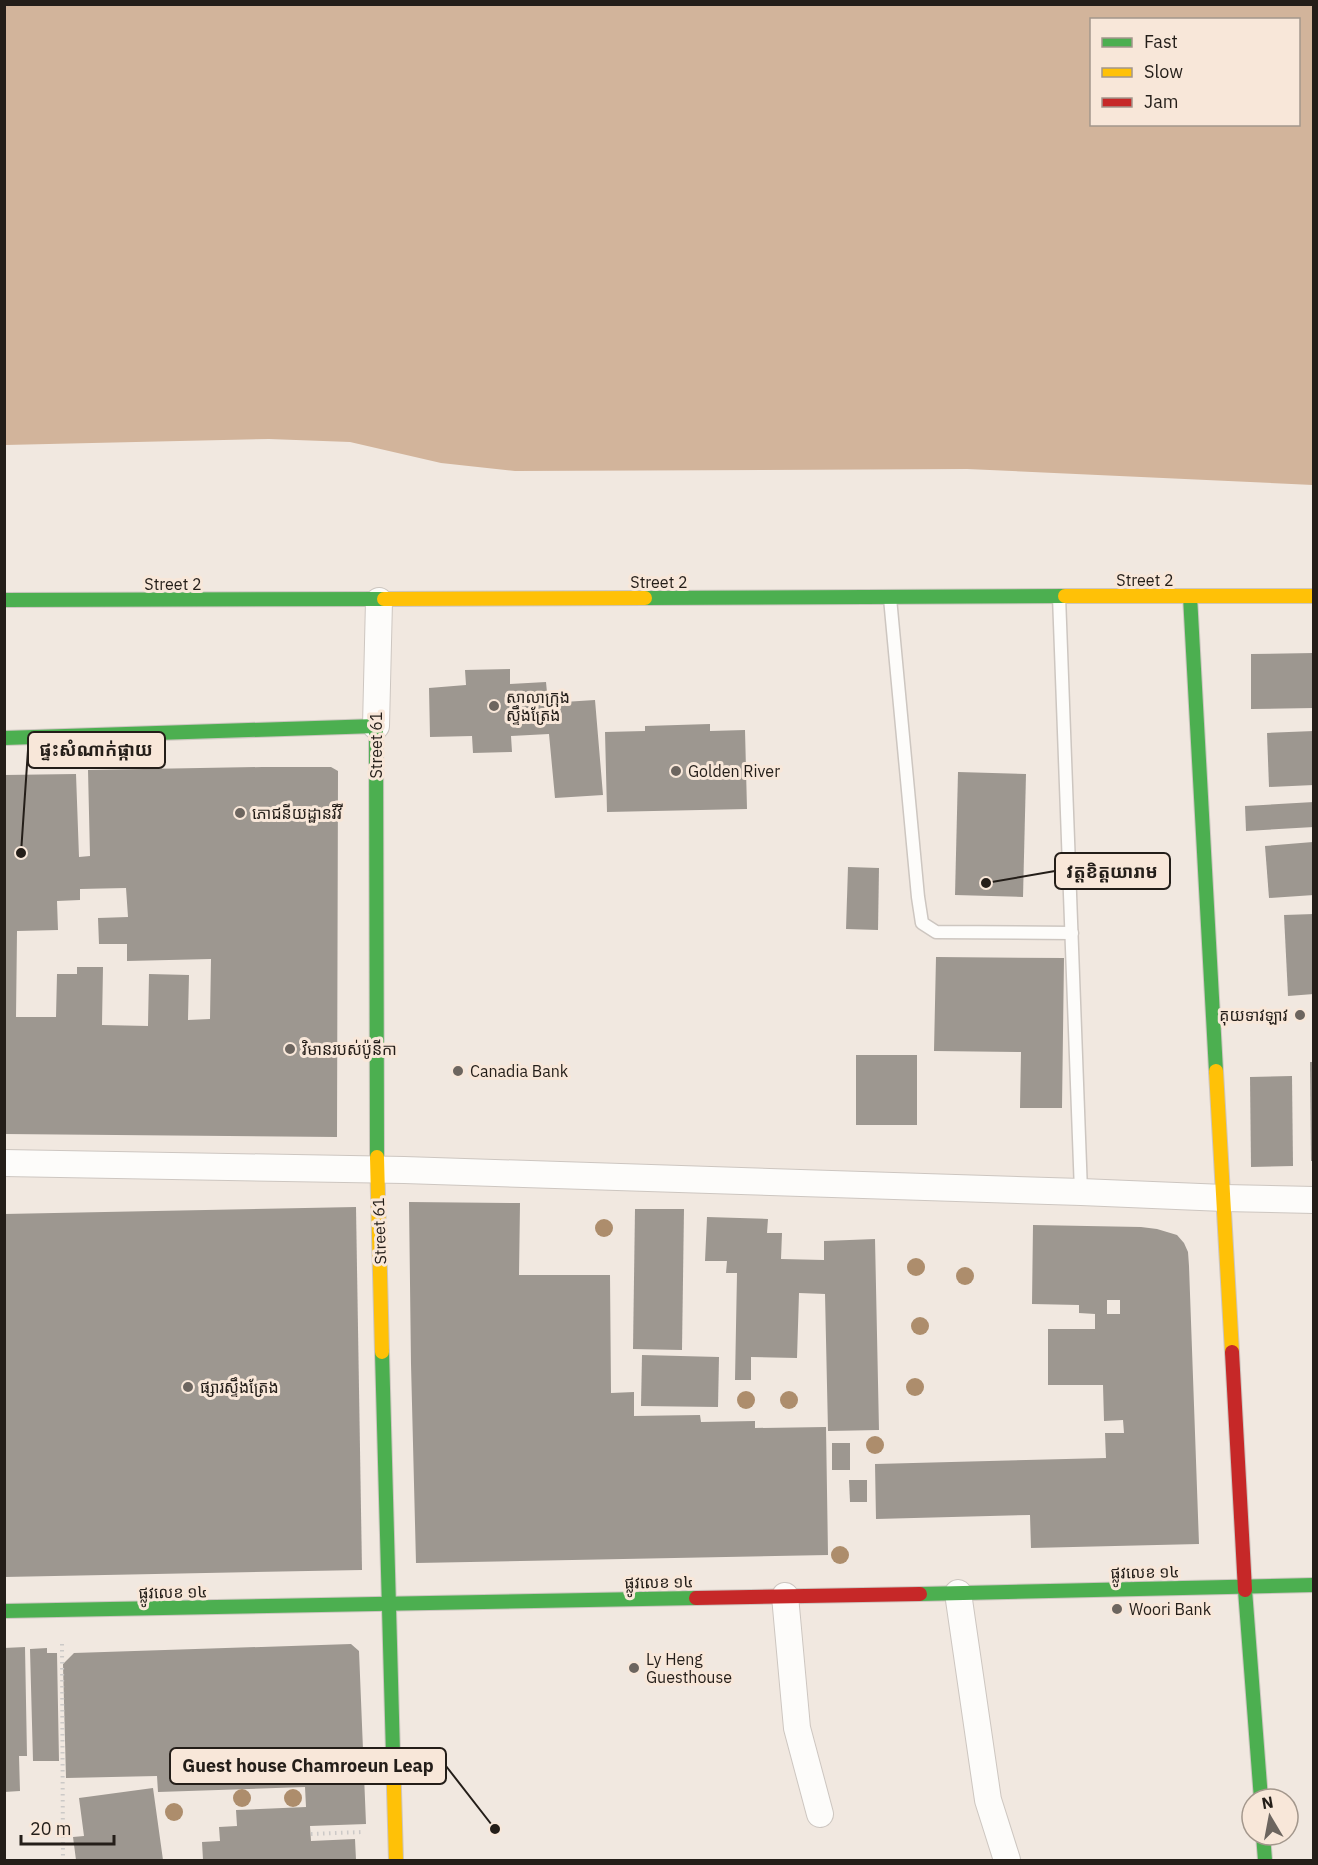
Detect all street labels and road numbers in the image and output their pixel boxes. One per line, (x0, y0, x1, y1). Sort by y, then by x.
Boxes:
street label: Street 2 (1116, 570, 1174, 590)
street label: Street 2 (630, 572, 688, 592)
street label: Street 2 (144, 574, 202, 594)
street label: Street 61 (366, 712, 386, 778)
street label: Street 61 (368, 1197, 390, 1265)
street label: ផ្លូវលេខ ១៤ (1110, 1561, 1180, 1587)
street label: ផ្លូវលេខ ១៤ (624, 1571, 694, 1597)
street label: ផ្លូវលេខ ១៤ (138, 1581, 208, 1607)

